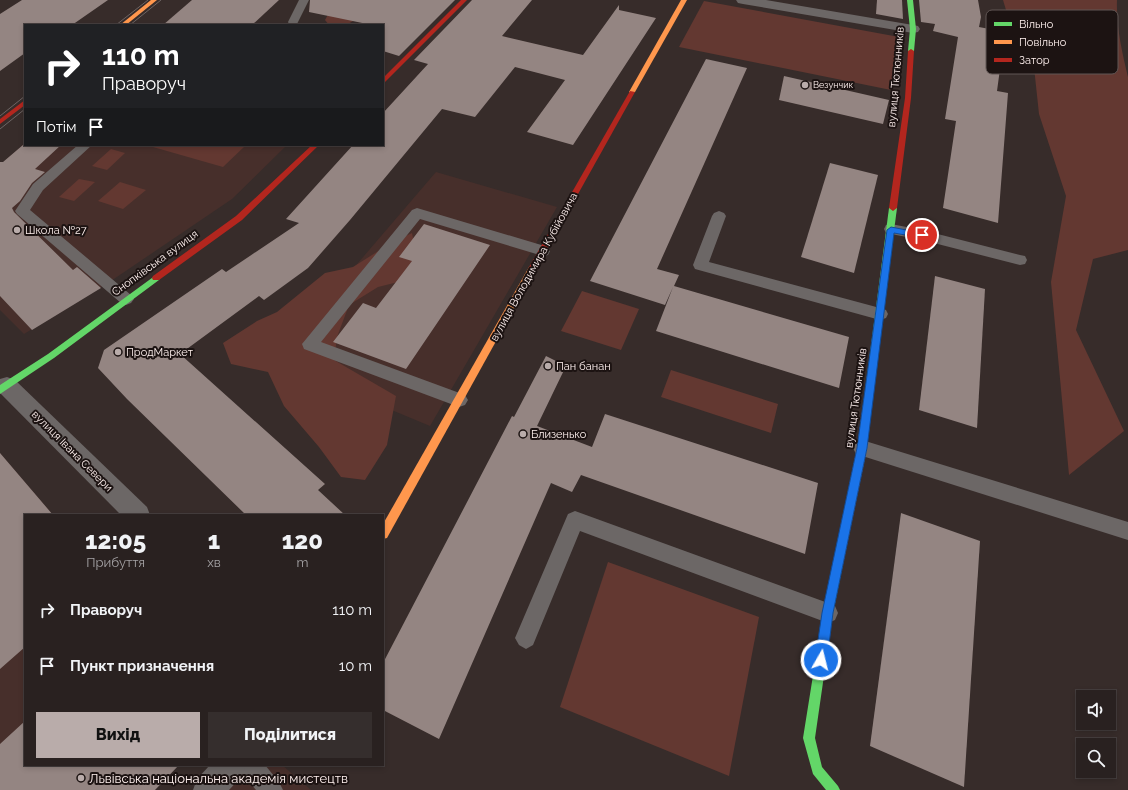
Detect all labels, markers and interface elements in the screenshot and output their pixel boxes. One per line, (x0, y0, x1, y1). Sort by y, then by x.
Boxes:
legend (986, 10, 1118, 74)
text: Вільно (1019, 18, 1054, 31)
street label: вулиця Тютюнників (885, 26, 907, 128)
text: Повільно (1019, 36, 1067, 49)
text: 110 m (102, 39, 180, 72)
icon: right (36, 40, 88, 92)
text: Затор (1019, 54, 1050, 67)
text: Праворуч (102, 73, 186, 94)
marker: Везунчик (800, 80, 810, 90)
place label: Везунчик (813, 80, 854, 90)
icon: arrive (85, 116, 107, 138)
text: Потім (36, 118, 77, 136)
street label: вулиця Володимира Кубійовича (488, 190, 580, 344)
pin (905, 218, 939, 252)
place label: Школа №27 (25, 224, 87, 237)
icon: arrive (911, 224, 933, 246)
marker: Школа №27 (12, 225, 22, 235)
street label: Снопківська вулиця (109, 227, 201, 299)
place label: ПродМаркет (126, 346, 194, 359)
marker: ПродМаркет (113, 347, 123, 357)
street label: вулиця Тютюнників (843, 347, 869, 449)
place label: Пан банан (556, 360, 611, 373)
marker: Пан банан (543, 361, 553, 371)
street label: вулиця Івана Севери (29, 408, 115, 494)
place label: Близенько (531, 428, 587, 441)
marker: Близенько (518, 429, 528, 439)
text: 12:05 (85, 526, 146, 555)
text: 1 (208, 526, 220, 555)
text: 120 (282, 526, 323, 555)
text: Прибуття (86, 555, 145, 570)
text: хв (207, 555, 221, 570)
text: m (296, 555, 308, 570)
icon: right (36, 599, 58, 621)
text: Праворуч (70, 601, 142, 619)
text: 110 m (332, 601, 372, 619)
position arrow (800, 639, 842, 681)
icon: arrive (36, 655, 58, 677)
text: Пункт призначення (70, 657, 214, 675)
text: 10 m (339, 657, 372, 675)
map controls (1076, 690, 1116, 778)
button: sound (1076, 690, 1116, 730)
button: Вихід (36, 712, 200, 758)
button: Поділитися (208, 712, 372, 758)
button: search (1076, 738, 1116, 778)
place label: Львівська національна академія мистецтв (89, 771, 348, 786)
marker: Львівська національна академія мистецтв (76, 773, 86, 783)

